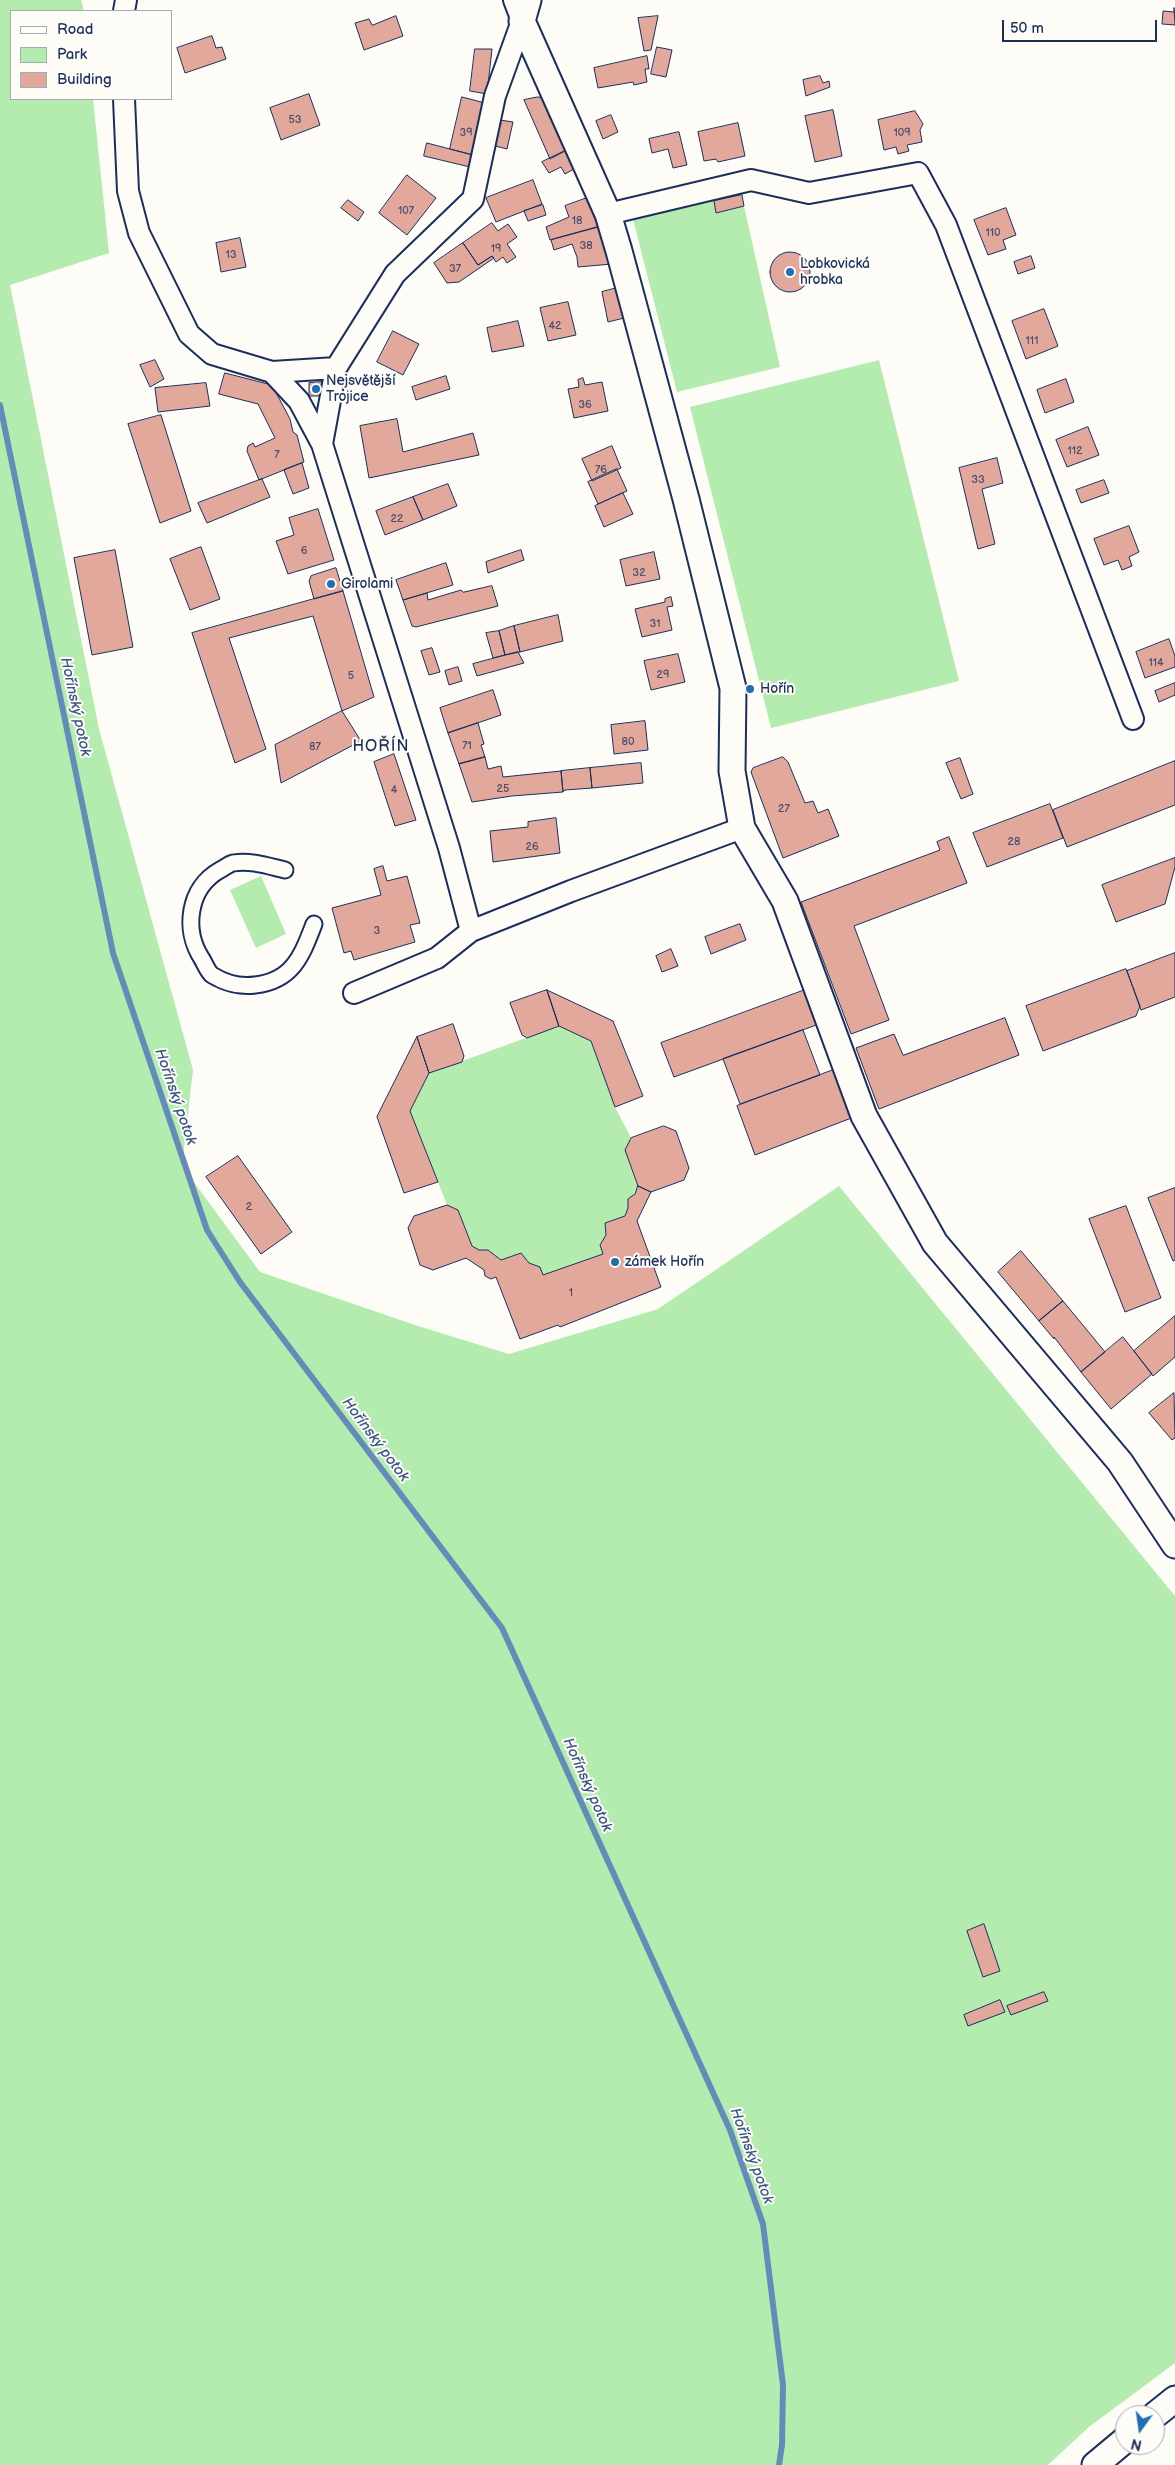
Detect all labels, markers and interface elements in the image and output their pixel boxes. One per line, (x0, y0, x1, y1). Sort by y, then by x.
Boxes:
legend (10, 10, 172, 100)
scale bar (1005, 10, 1160, 42)
text: 50 m (1010, 19, 1044, 38)
text: Road (57, 20, 93, 39)
text: Park (57, 45, 87, 64)
text: Building (57, 70, 112, 89)
house number: 53 (288, 113, 302, 127)
house number: 39 (459, 126, 473, 140)
house number: 109 (893, 126, 911, 140)
house number: 107 (398, 204, 414, 218)
house number: 18 (572, 214, 582, 228)
house number: 110 (986, 226, 1000, 240)
house number: 38 (579, 239, 593, 253)
house number: 19 (491, 242, 501, 256)
house number: 13 (225, 248, 237, 262)
place label: Lobkovická hrobka (800, 256, 870, 288)
house number: 37 (449, 262, 461, 276)
marker: Lobkovická hrobka (784, 266, 796, 278)
house number: 42 (548, 319, 562, 333)
house number: 111 (1026, 334, 1038, 348)
place label: Nejsvětější Trojice (326, 373, 395, 406)
marker: Nejsvětější Trojice (310, 383, 322, 395)
house number: 36 (578, 398, 592, 412)
house number: 112 (1067, 444, 1083, 458)
house number: 7 (274, 448, 280, 462)
house number: 76 (595, 463, 607, 477)
house number: 33 (971, 473, 985, 487)
house number: 22 (391, 512, 403, 526)
house number: 6 (301, 544, 307, 558)
house number: 32 (632, 566, 646, 580)
place label: Girolami (341, 576, 393, 592)
marker: Girolami (325, 578, 337, 590)
house number: 31 (649, 617, 661, 631)
water label: Hořínský potok (56, 656, 94, 758)
house number: 114 (1148, 656, 1164, 670)
house number: 29 (657, 668, 669, 682)
house number: 5 (348, 669, 354, 683)
place label: Hořín (760, 681, 794, 697)
marker: Hořín (744, 683, 756, 695)
house number: 80 (622, 735, 634, 749)
district label: HOŘÍN (352, 737, 410, 757)
house number: 71 (462, 739, 472, 753)
house number: 87 (309, 740, 321, 754)
house number: 25 (497, 782, 509, 796)
house number: 4 (391, 783, 397, 797)
house number: 27 (778, 802, 790, 816)
house number: 28 (1008, 835, 1020, 849)
house number: 26 (525, 840, 539, 854)
house number: 3 (374, 924, 380, 938)
water label: Hořínský potok (150, 1046, 200, 1148)
house number: 2 (246, 1200, 252, 1214)
place label: zámek Hořín (625, 1254, 704, 1270)
marker: zámek Hořín (609, 1256, 621, 1268)
house number: 1 (569, 1286, 573, 1300)
water label: Hořínský potok (338, 1394, 412, 1486)
water label: Hořínský potok (558, 1735, 616, 1835)
water label: Hořínský potok (725, 2106, 777, 2206)
north arrow (1115, 2405, 1165, 2455)
text: N (1129, 2435, 1144, 2454)

